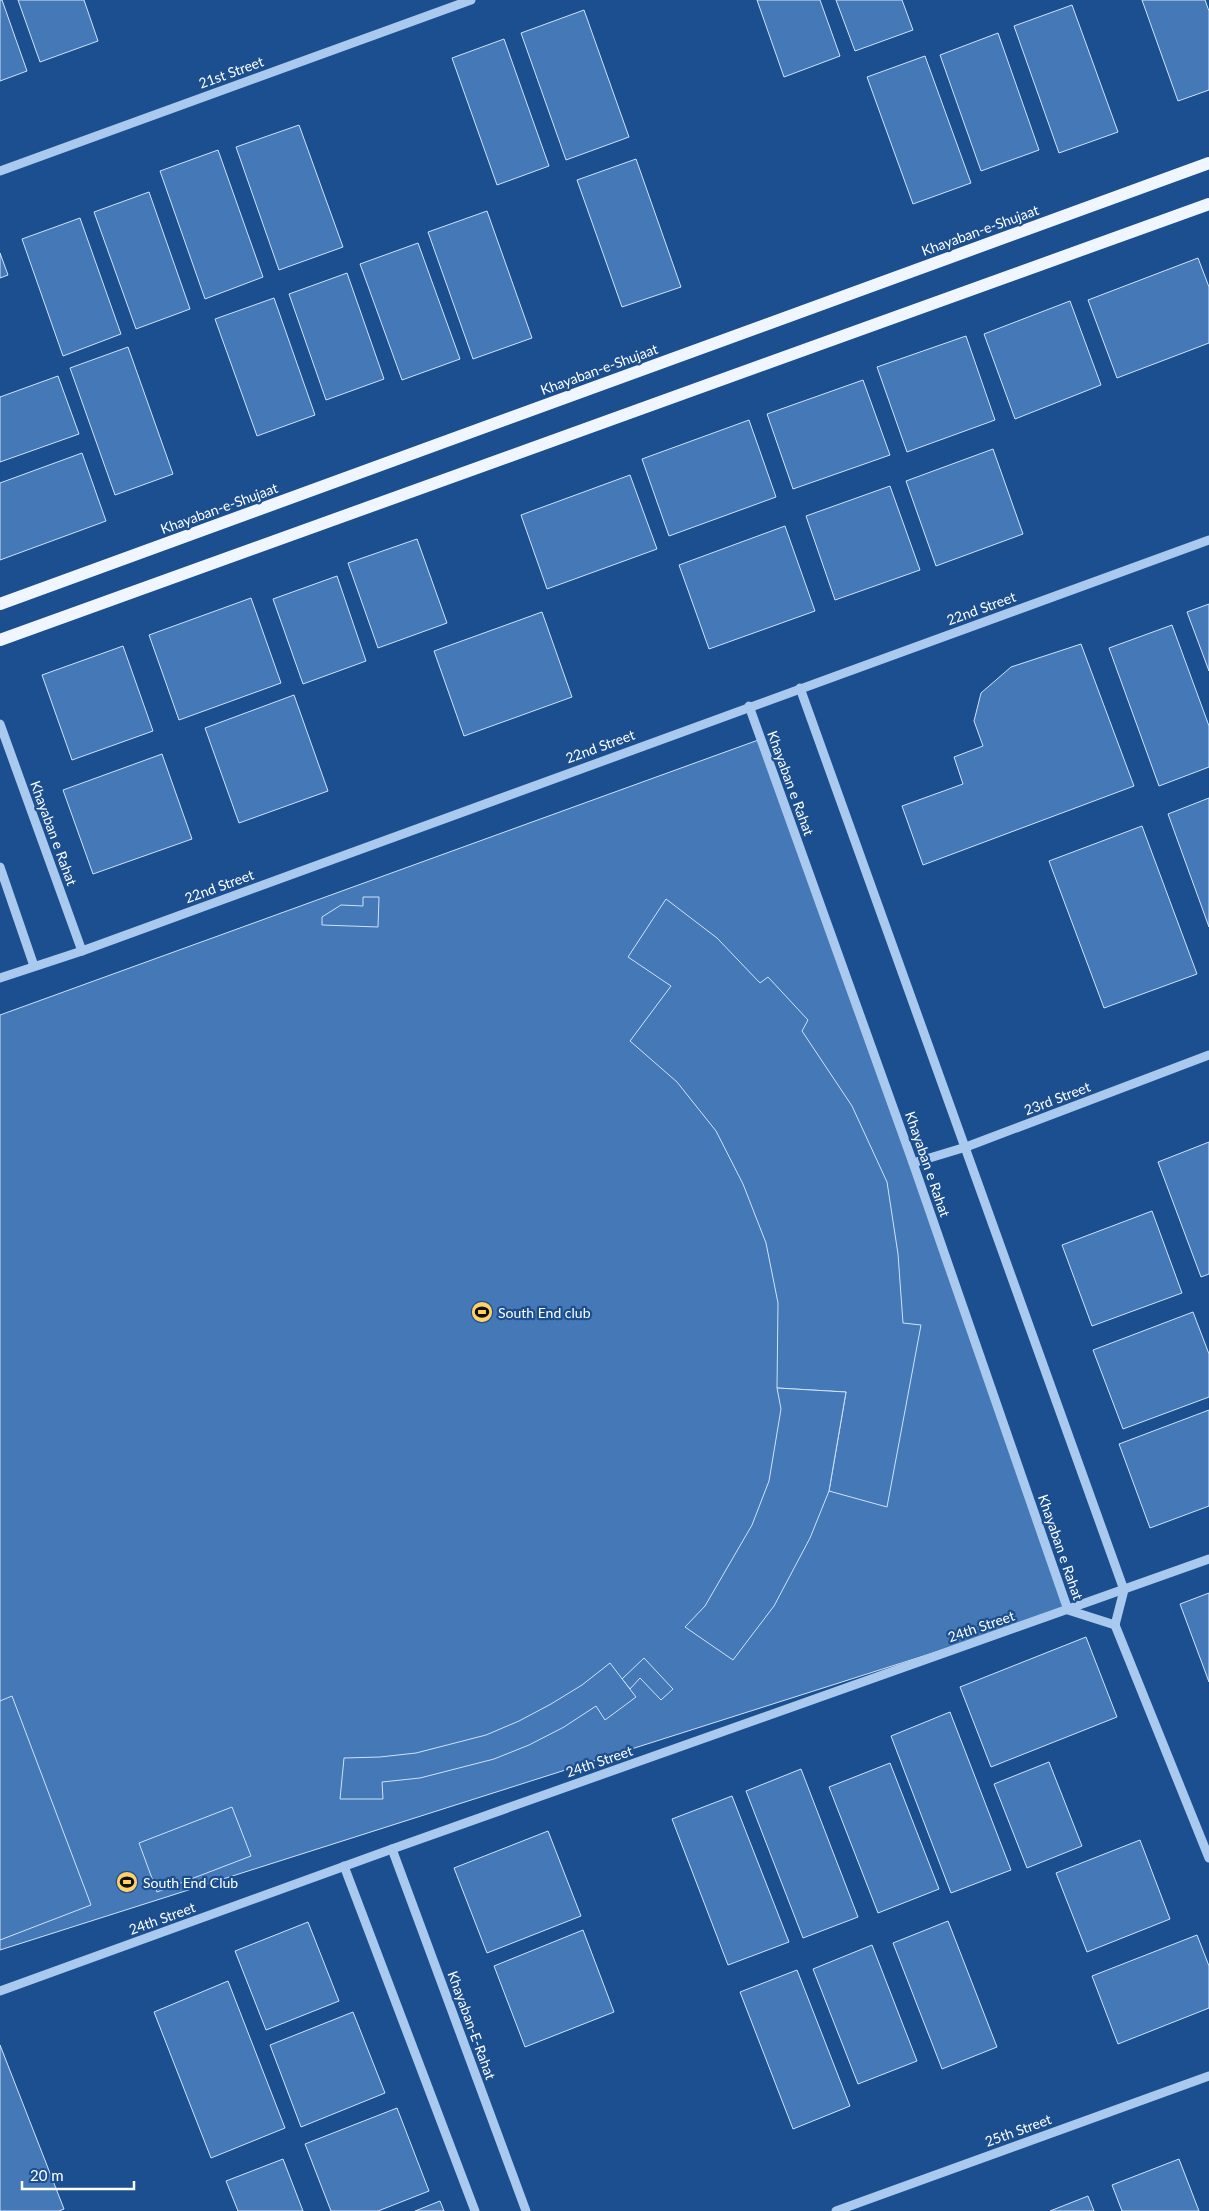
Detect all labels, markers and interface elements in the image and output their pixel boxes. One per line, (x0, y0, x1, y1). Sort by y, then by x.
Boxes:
street label: 21st Street (196, 52, 266, 92)
street label: Khayaban-e-Shujaat (919, 201, 1041, 259)
street label: Khayaban-e-Shujaat (538, 340, 660, 398)
street label: Khayaban-e-Shujaat (158, 479, 280, 537)
street label: 22nd Street (944, 588, 1018, 628)
street label: 22nd Street (563, 726, 637, 766)
street label: Khayaban e Rahat (764, 728, 818, 838)
street label: Khayaban e Rahat (27, 778, 81, 888)
street label: 22nd Street (182, 866, 256, 906)
street label: 23rd Street (1022, 1078, 1092, 1118)
street label: Khayaban e Rahat (902, 1109, 954, 1219)
sports icon: South End club (470, 1300, 494, 1324)
place label: South End club (498, 1304, 591, 1321)
street label: Khayaban e Rahat (1035, 1492, 1087, 1602)
street label: 24th Street (945, 1607, 1017, 1645)
street label: 24th Street (563, 1742, 635, 1780)
sports icon: South End Club (115, 1870, 139, 1894)
place label: South End Club (143, 1874, 238, 1891)
street label: 24th Street (126, 1898, 198, 1938)
street label: Khayaban-E-Rahat (444, 1968, 500, 2082)
street label: 25th Street (982, 2110, 1054, 2150)
scale bar (22, 2158, 135, 2190)
text: 20 m (30, 2166, 64, 2184)

